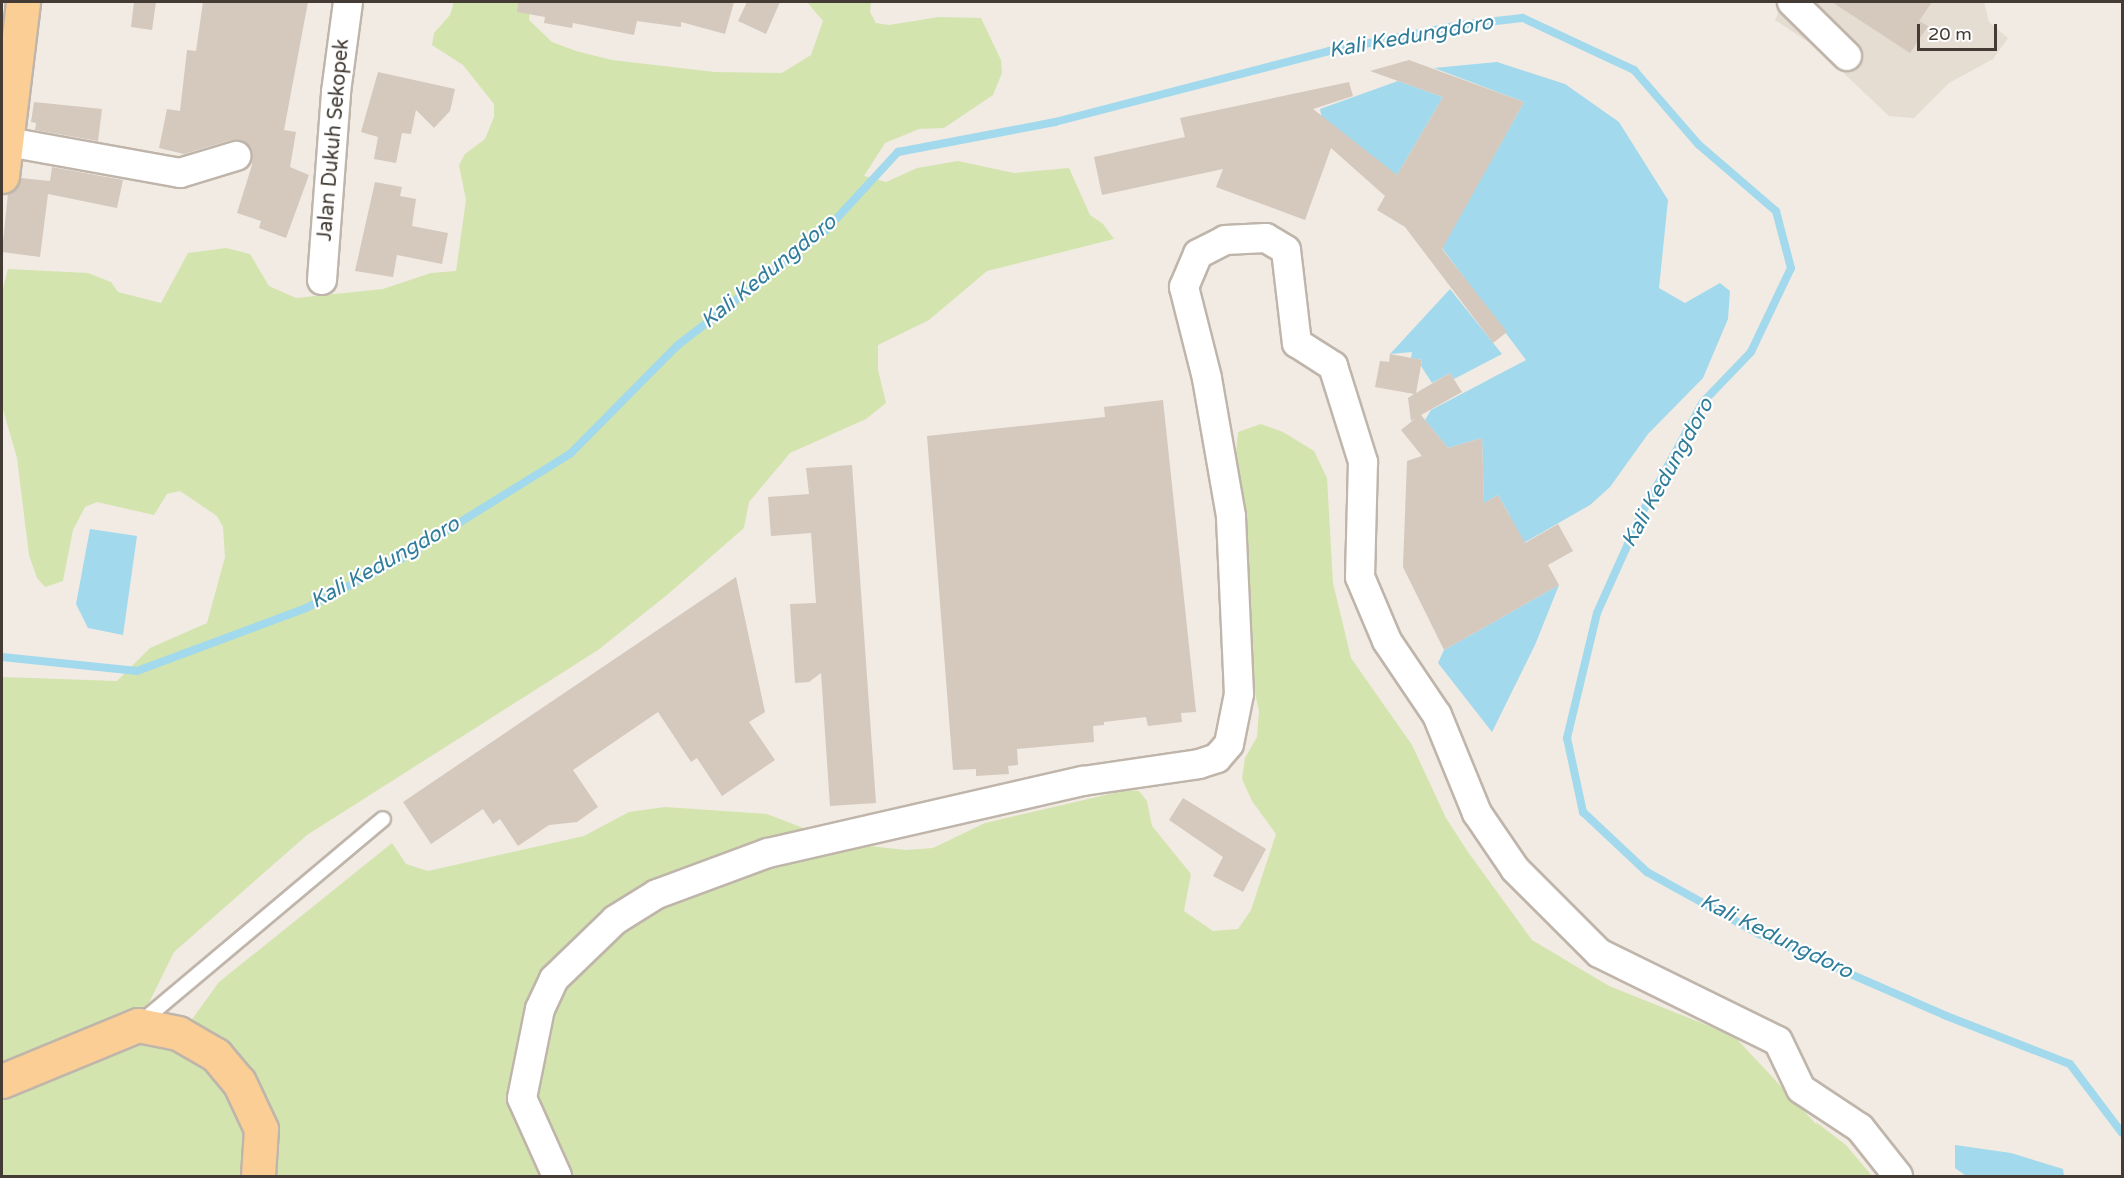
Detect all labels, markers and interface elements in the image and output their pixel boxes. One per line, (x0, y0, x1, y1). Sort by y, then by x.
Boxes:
water label: Kali Kedungdoro (1327, 10, 1495, 64)
scale bar (1920, 12, 2000, 50)
text: 20 m (1928, 23, 1972, 45)
street label: Jalan Dukuh Sekopek (313, 38, 355, 242)
water label: Kali Kedungdoro (696, 210, 842, 334)
water label: Kali Kedungdoro (1617, 394, 1719, 552)
water label: Kali Kedungdoro (306, 512, 464, 614)
water label: Kali Kedungdoro (1696, 889, 1856, 985)

